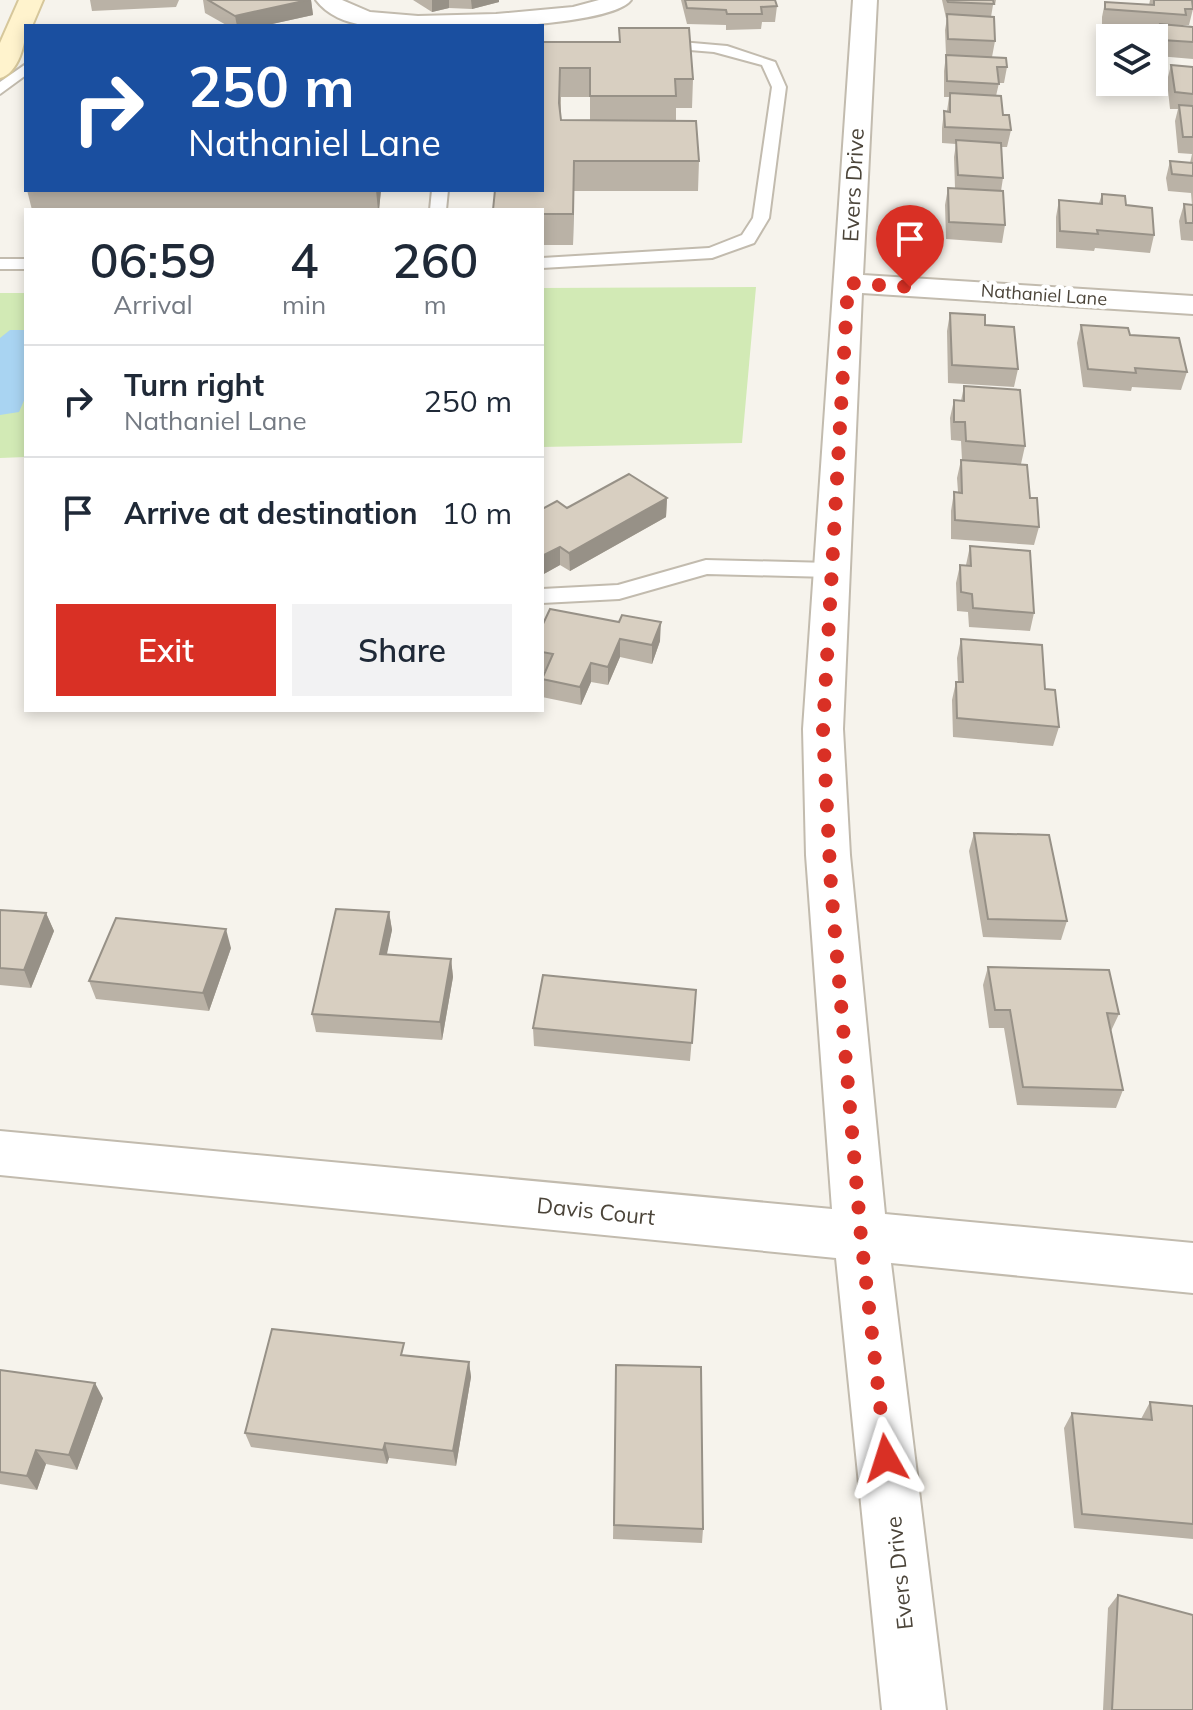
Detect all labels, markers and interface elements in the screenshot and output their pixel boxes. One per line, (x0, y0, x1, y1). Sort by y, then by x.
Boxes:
map controls (1096, 24, 1168, 96)
button: layers (1096, 24, 1168, 96)
text: 250 m (188, 51, 355, 121)
icon: right (56, 56, 160, 160)
text: Nathaniel Lane (188, 120, 441, 165)
street label: Evers Drive (836, 127, 870, 243)
pin (876, 205, 944, 287)
icon: arrive (888, 217, 932, 261)
text: 06:59 (90, 230, 216, 290)
text: 4 (290, 230, 318, 290)
text: 260 (392, 230, 478, 290)
street label: Nathaniel Lane (980, 279, 1108, 310)
text: Arrival (113, 288, 193, 321)
text: min (282, 288, 326, 321)
text: m (424, 288, 447, 321)
text: Turn right (124, 366, 264, 404)
icon: right (56, 379, 100, 423)
text: 250 m (424, 382, 512, 420)
text: Nathaniel Lane (124, 404, 307, 437)
icon: arrive (56, 491, 100, 535)
text: Arrive at destination (124, 494, 418, 532)
text: 10 m (442, 494, 512, 532)
button: Exit (56, 604, 276, 696)
button: Share (292, 604, 512, 696)
street label: Davis Court (535, 1191, 657, 1231)
position arrow (844, 1416, 928, 1500)
street label: Evers Drive (879, 1515, 919, 1631)

